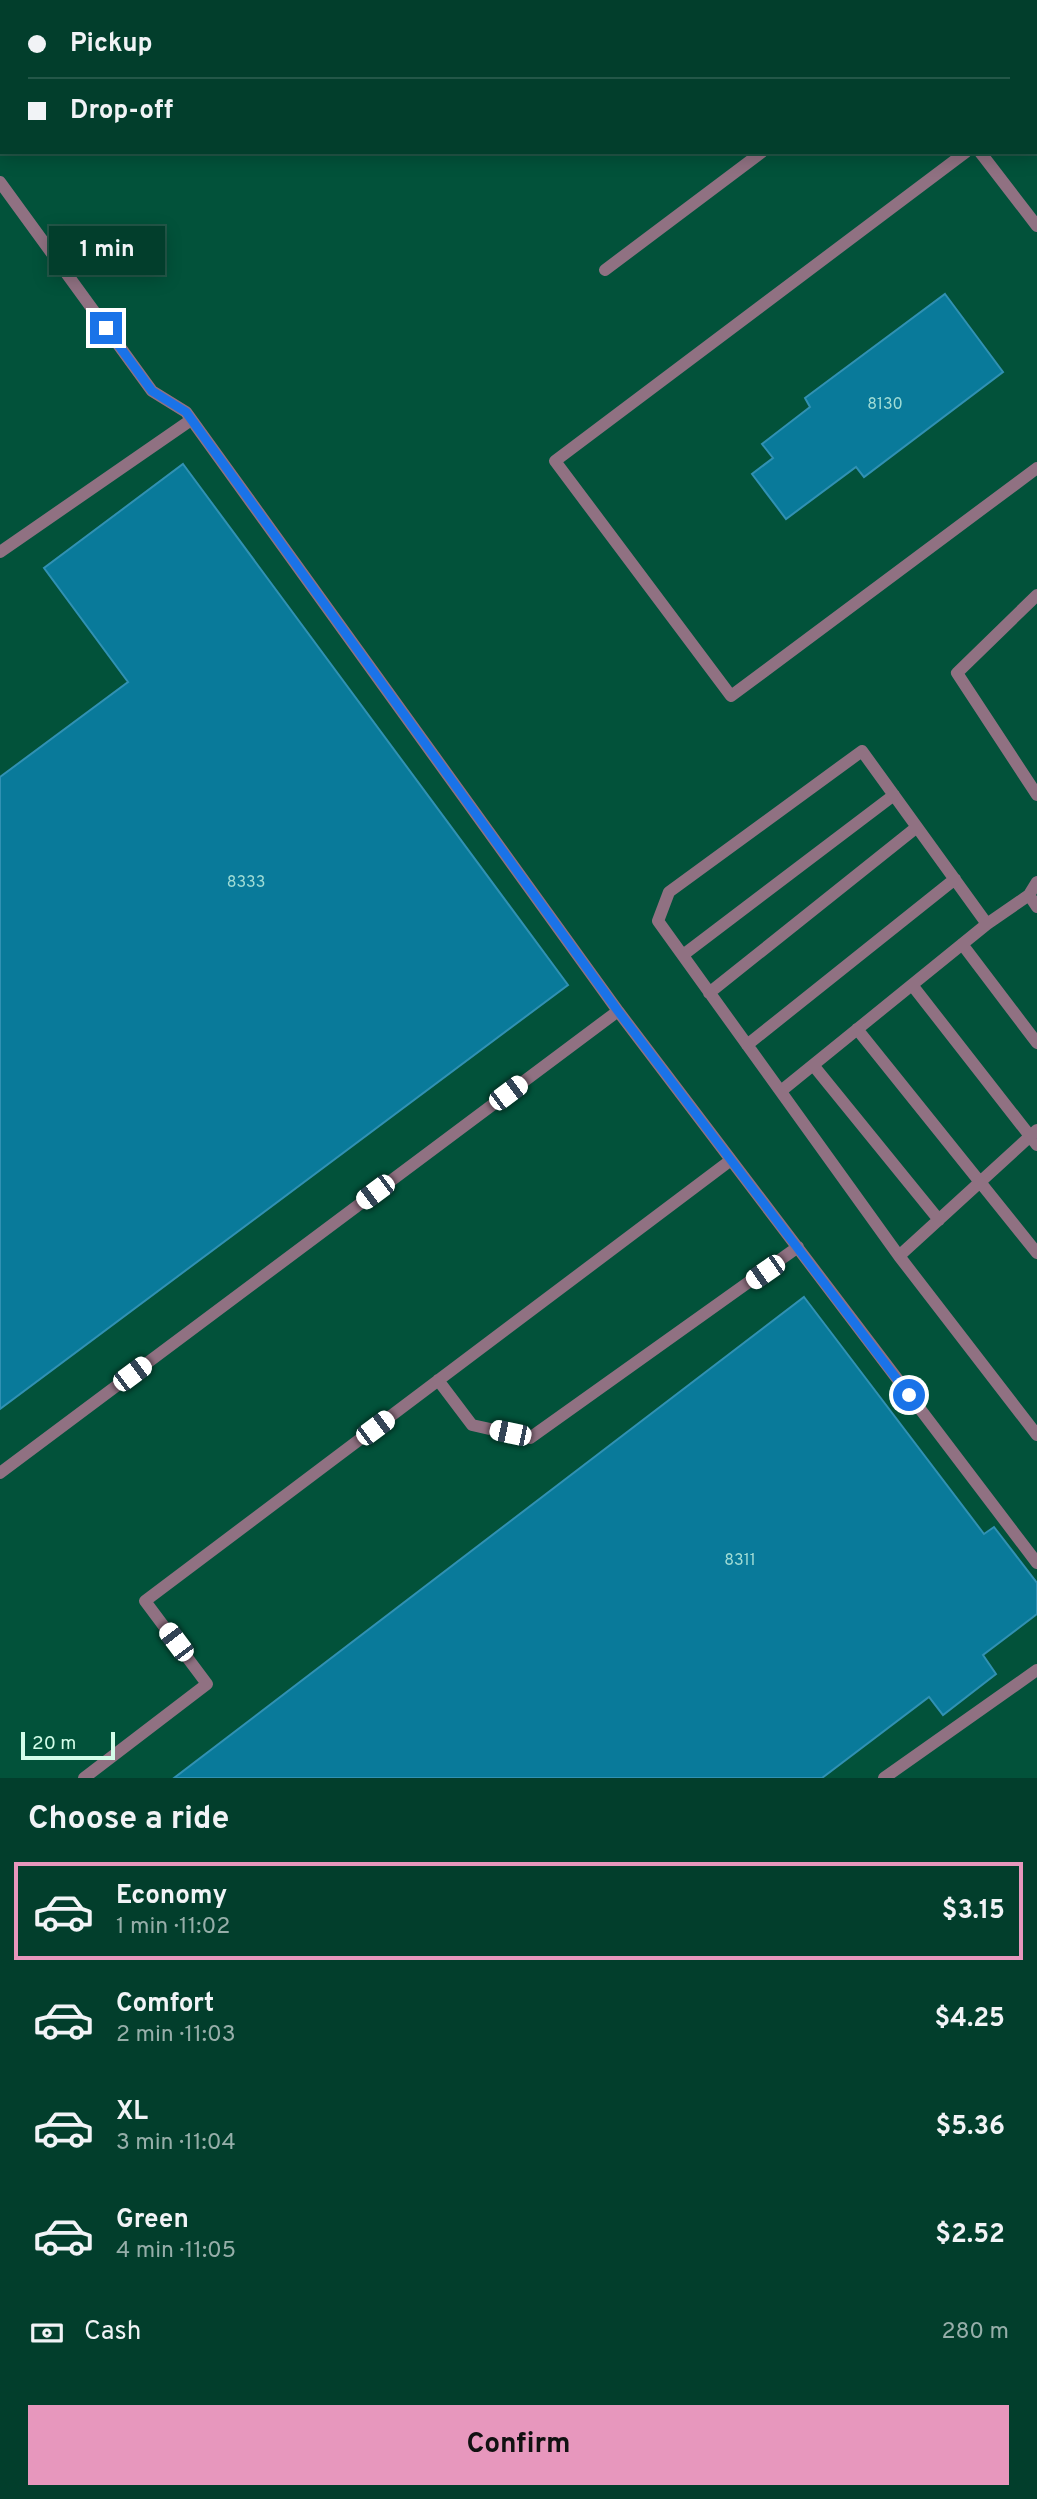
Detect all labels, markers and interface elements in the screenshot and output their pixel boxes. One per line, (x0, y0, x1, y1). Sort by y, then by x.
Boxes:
text: Pickup (70, 28, 153, 61)
text: Drop-off (70, 95, 173, 128)
callout: 1 min (48, 226, 164, 276)
text: 1 min (79, 236, 135, 265)
route end (90, 312, 122, 344)
house number: 8130 (867, 395, 903, 415)
house number: 8333 (227, 873, 265, 893)
car (485, 1072, 532, 1114)
car (352, 1171, 399, 1213)
car (742, 1251, 789, 1293)
car (109, 1353, 156, 1395)
route start (893, 1379, 925, 1411)
car (352, 1407, 399, 1449)
car (488, 1418, 533, 1448)
house number: 8311 (724, 1551, 756, 1571)
car (155, 1619, 198, 1665)
scale bar (21, 1729, 116, 1761)
text: 20 m (32, 1732, 76, 1756)
text: Choose a ride (28, 1800, 229, 1840)
icon: car (32, 1880, 95, 1943)
text: Economy (116, 1880, 227, 1913)
text: $3.15 (942, 1895, 1005, 1928)
text: 1 min · 11:02 (116, 1913, 230, 1942)
icon: car (32, 1988, 95, 2051)
text: Comfort (116, 1988, 214, 2021)
text: $4.25 (935, 2003, 1005, 2036)
text: 2 min · 11:03 (116, 2021, 236, 2050)
icon: car (32, 2096, 95, 2159)
text: XL (116, 2096, 148, 2129)
text: $5.36 (936, 2111, 1005, 2144)
text: 3 min · 11:04 (116, 2129, 236, 2158)
icon: car (32, 2204, 95, 2267)
text: Green (116, 2204, 189, 2237)
text: $2.52 (935, 2219, 1005, 2252)
text: 4 min · 11:05 (116, 2237, 236, 2266)
icon: cash (28, 2314, 66, 2352)
text: Cash (84, 2316, 141, 2349)
text: 280 m (941, 2318, 1009, 2347)
button: Confirm (28, 2405, 1009, 2485)

